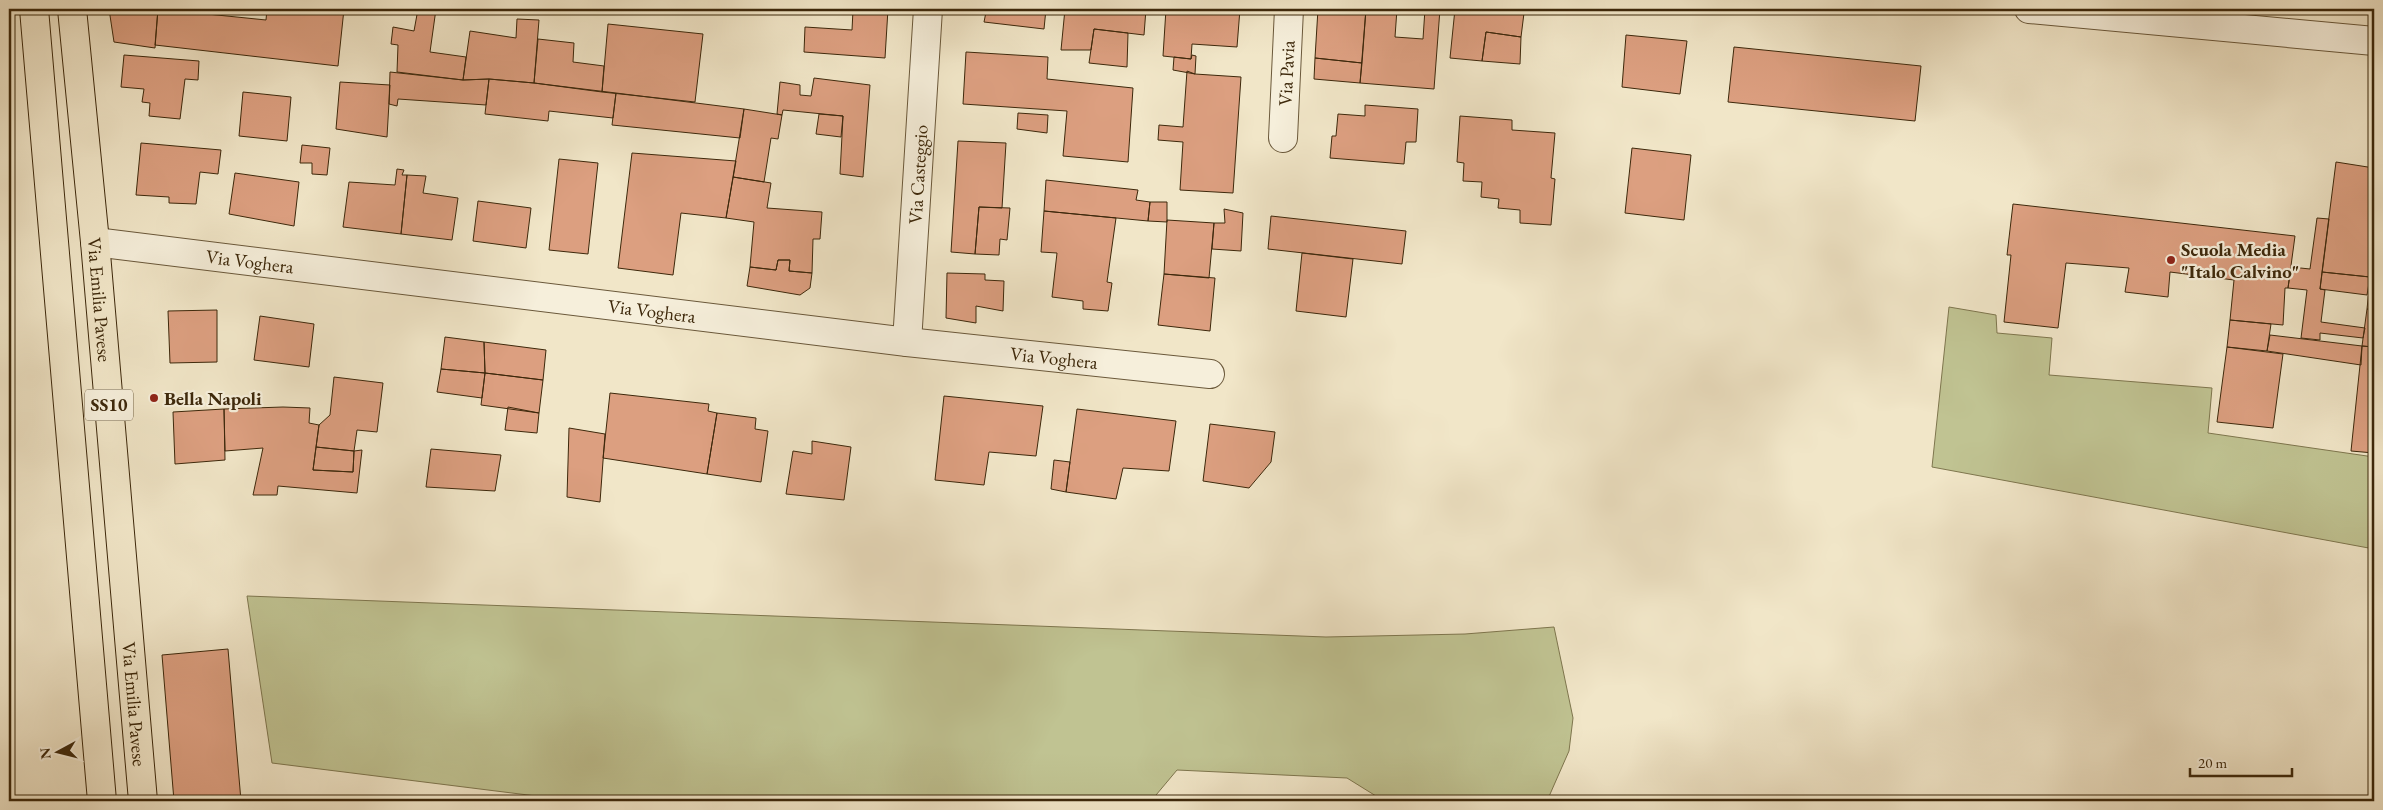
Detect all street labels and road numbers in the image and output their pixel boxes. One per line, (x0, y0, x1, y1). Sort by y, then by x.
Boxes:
street label: Via Pavia (1273, 39, 1301, 107)
street label: Via Casteggio (902, 124, 934, 225)
street label: Via Emilia Pavese (82, 236, 117, 363)
street label: Via Voghera (204, 244, 295, 279)
street label: Via Voghera (606, 293, 697, 329)
street label: Via Voghera (1009, 341, 1100, 375)
road number: SS10 (85, 390, 133, 420)
street label: Via Emilia Pavese (116, 641, 152, 767)

